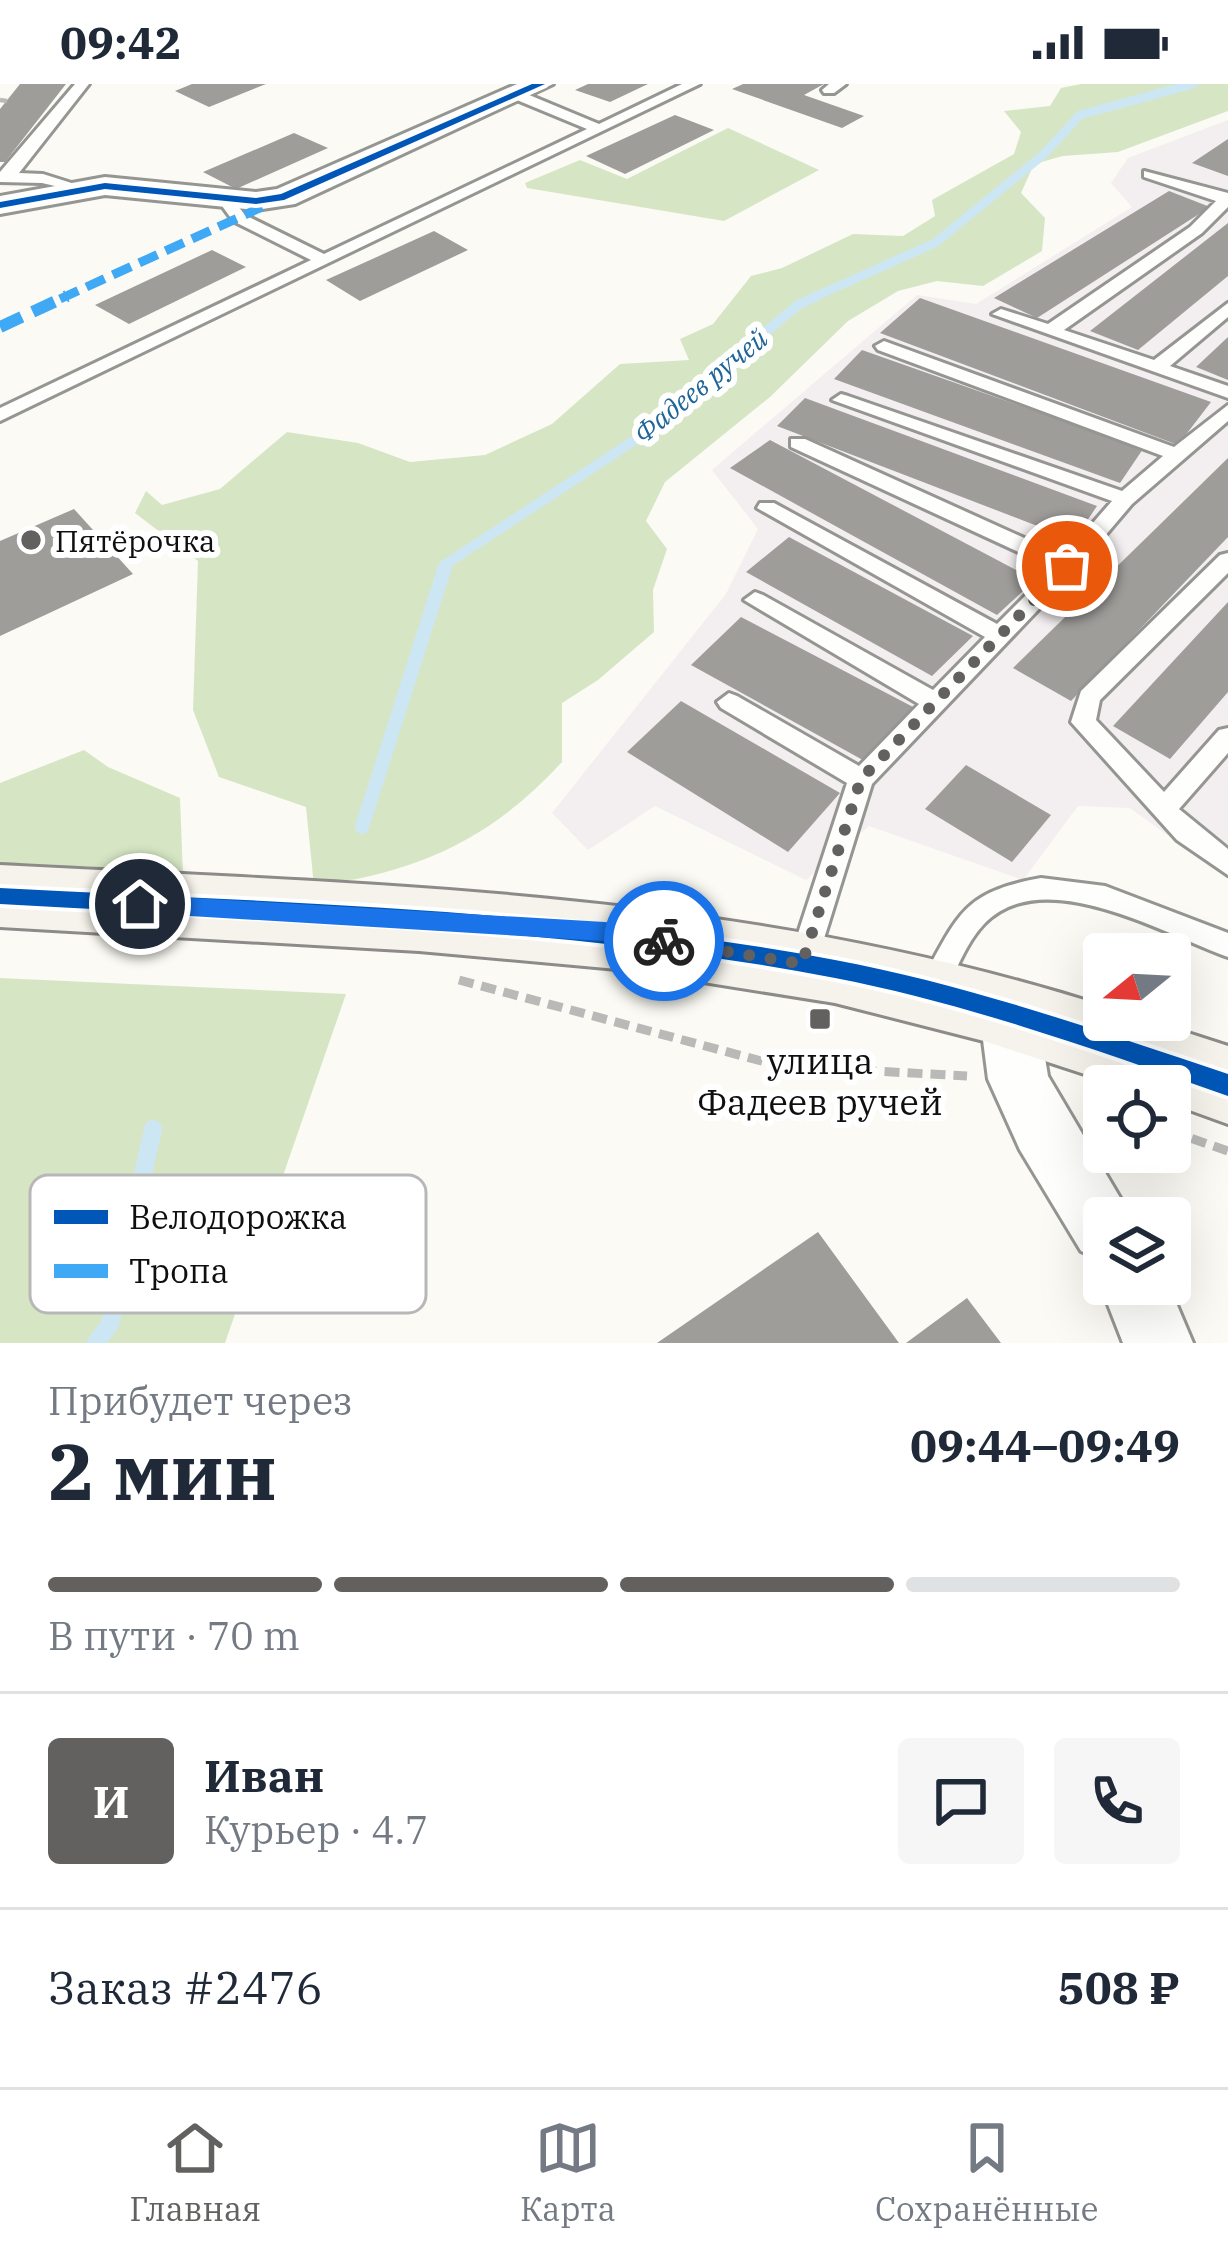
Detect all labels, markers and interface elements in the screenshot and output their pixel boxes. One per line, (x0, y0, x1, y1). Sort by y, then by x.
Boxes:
text: 09:42 (60, 13, 182, 71)
water label: Фадеев ручей (626, 320, 775, 450)
pin (1016, 515, 1118, 617)
place label: Пятёрочка (55, 521, 215, 560)
marker: Пятёрочка (18, 527, 44, 553)
icon: bag (1034, 533, 1100, 599)
pin (89, 853, 191, 955)
icon: home (107, 871, 173, 937)
courier (604, 881, 724, 1001)
icon: bike (631, 908, 697, 974)
north arrow (1083, 933, 1191, 1041)
map controls (1083, 933, 1191, 1305)
marker: улица Фадеев ручей (807, 1006, 833, 1032)
place label: улица Фадеев ручей (697, 1037, 943, 1125)
button: locate (1083, 1065, 1191, 1173)
legend (30, 1175, 426, 1313)
text: Велодорожка (129, 1195, 347, 1238)
button: layers (1083, 1197, 1191, 1305)
text: Тропа (129, 1249, 229, 1292)
text: Прибудет через (48, 1375, 353, 1426)
text: 09:44–09:49 (910, 1416, 1180, 1474)
text: 2 мин (48, 1420, 277, 1521)
text: В пути · 70 m (48, 1610, 300, 1661)
button: chat (898, 1738, 1024, 1864)
button: phone (1054, 1738, 1180, 1864)
text: Иван (204, 1746, 324, 1804)
text: И (93, 1772, 129, 1830)
text: Курьер · 4.7 (204, 1804, 428, 1855)
text: Заказ #2476 (48, 1958, 323, 2016)
text: 508 ₽ (1058, 1958, 1180, 2016)
tab: Главная (130, 2115, 261, 2230)
tab: Карта (520, 2115, 616, 2230)
tab: Сохранённые (875, 2115, 1098, 2230)

